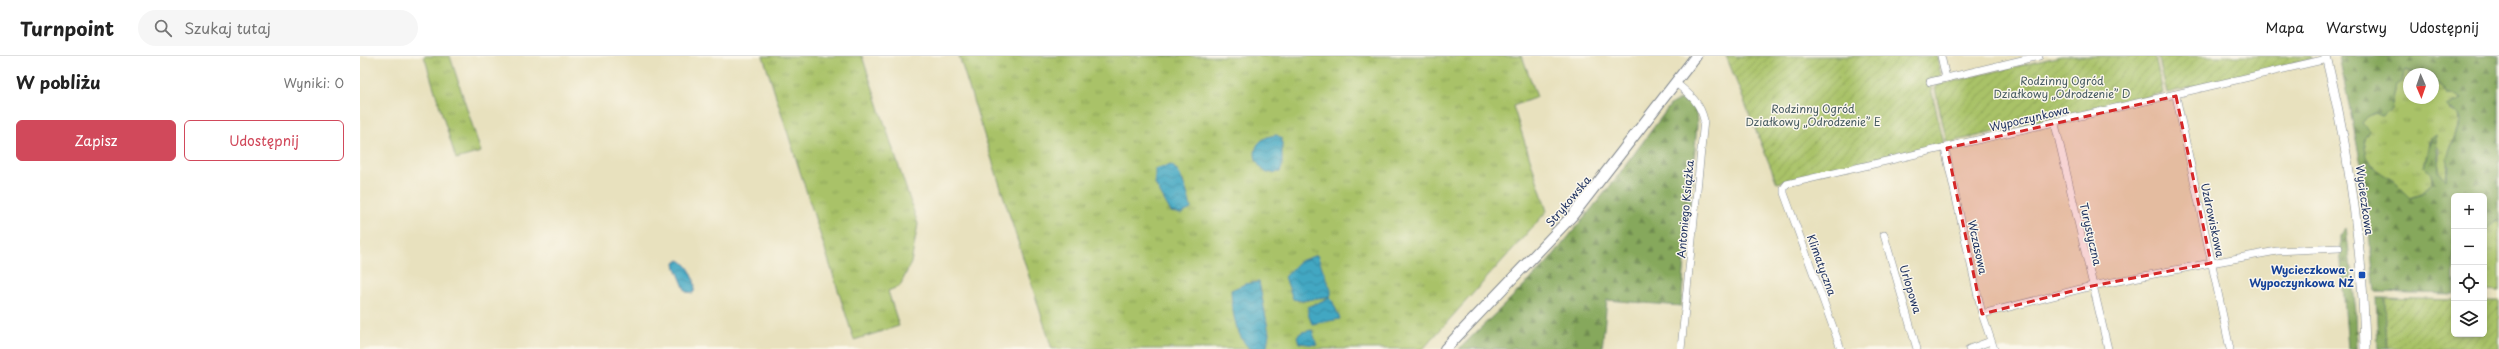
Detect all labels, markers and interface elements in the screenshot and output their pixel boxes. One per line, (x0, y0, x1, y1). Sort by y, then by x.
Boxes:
search box (138, 10, 418, 46)
text: Turnpoint (20, 14, 114, 42)
text: Szukaj tutaj (184, 16, 271, 39)
icon: search (152, 17, 174, 39)
text: Mapa (2266, 17, 2304, 38)
text: Warstwy (2326, 17, 2387, 38)
text: Udostępnij (2409, 17, 2479, 38)
north arrow (2403, 68, 2439, 104)
text: W pobliżu (16, 69, 101, 95)
park label: Rodzinny Ogród Działkowy „Odrodzenie” D (1994, 72, 2130, 102)
text: Wyniki: 0 (284, 73, 344, 92)
park label: Rodzinny Ogród Działkowy „Odrodzenie” E (1745, 100, 1881, 130)
street label: Wypoczynkowa (1988, 101, 2071, 135)
button: Zapisz (16, 120, 176, 161)
button: Udostępnij (184, 120, 344, 161)
street label: Antoniego Książka (1672, 159, 1698, 259)
street label: Wycieczkowa (2352, 164, 2378, 236)
street label: Strykowska (1541, 171, 1595, 230)
street label: Uzdrowiskowa (2197, 181, 2229, 259)
map controls (2451, 193, 2487, 337)
button: + (2451, 193, 2487, 229)
street label: Turystyczna (2076, 201, 2107, 267)
street label: Wczasowa (1964, 218, 1992, 276)
button: − (2451, 229, 2487, 265)
street label: Klimatyczna (1803, 232, 1841, 298)
place label: Wycieczkowa - Wypoczynkowa NŻ (2249, 261, 2354, 291)
street label: Urlopowa (1896, 263, 1926, 316)
button: locate (2451, 265, 2487, 301)
marker: Wycieczkowa - Wypoczynkowa NŻ (2357, 270, 2367, 280)
button: layers (2451, 301, 2487, 337)

